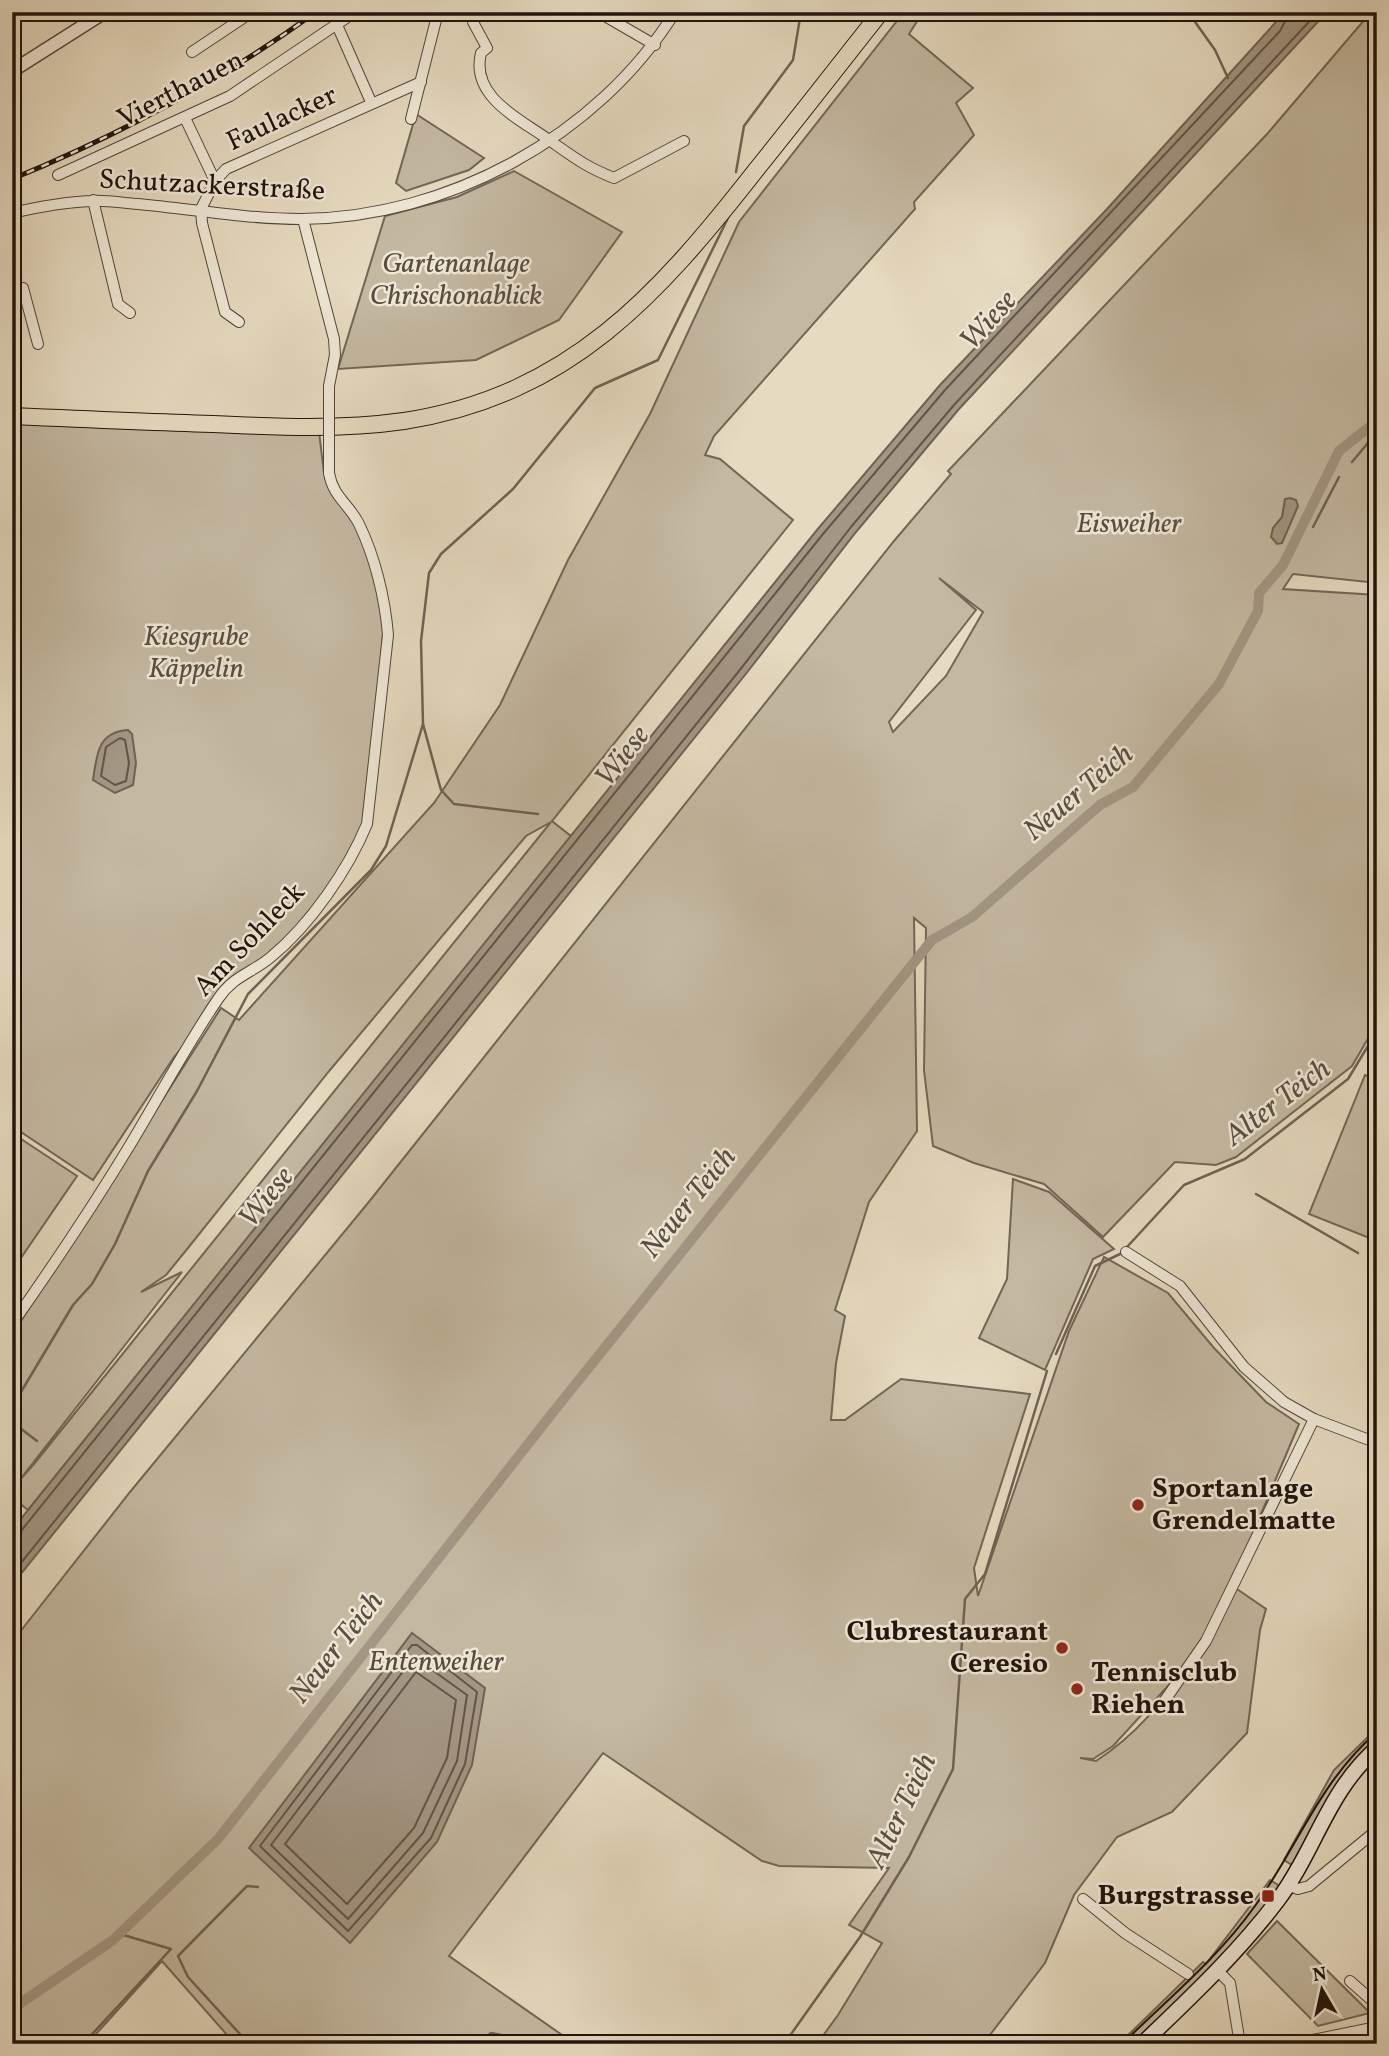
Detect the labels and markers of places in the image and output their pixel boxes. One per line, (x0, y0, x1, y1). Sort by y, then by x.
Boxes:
place label: Sportanlage Grendelmatte (1152, 1470, 1336, 1541)
marker: Sportanlage Grendelmatte (1130, 1497, 1146, 1513)
place label: Clubrestaurant Ceresio (846, 1613, 1048, 1684)
marker: Clubrestaurant Ceresio (1054, 1640, 1070, 1656)
place label: Tennisclub Riehen (1091, 1654, 1237, 1725)
marker: Tennisclub Riehen (1069, 1681, 1085, 1697)
place label: Burgstrasse (1098, 1877, 1254, 1916)
marker: Burgstrasse (1260, 1888, 1276, 1904)

